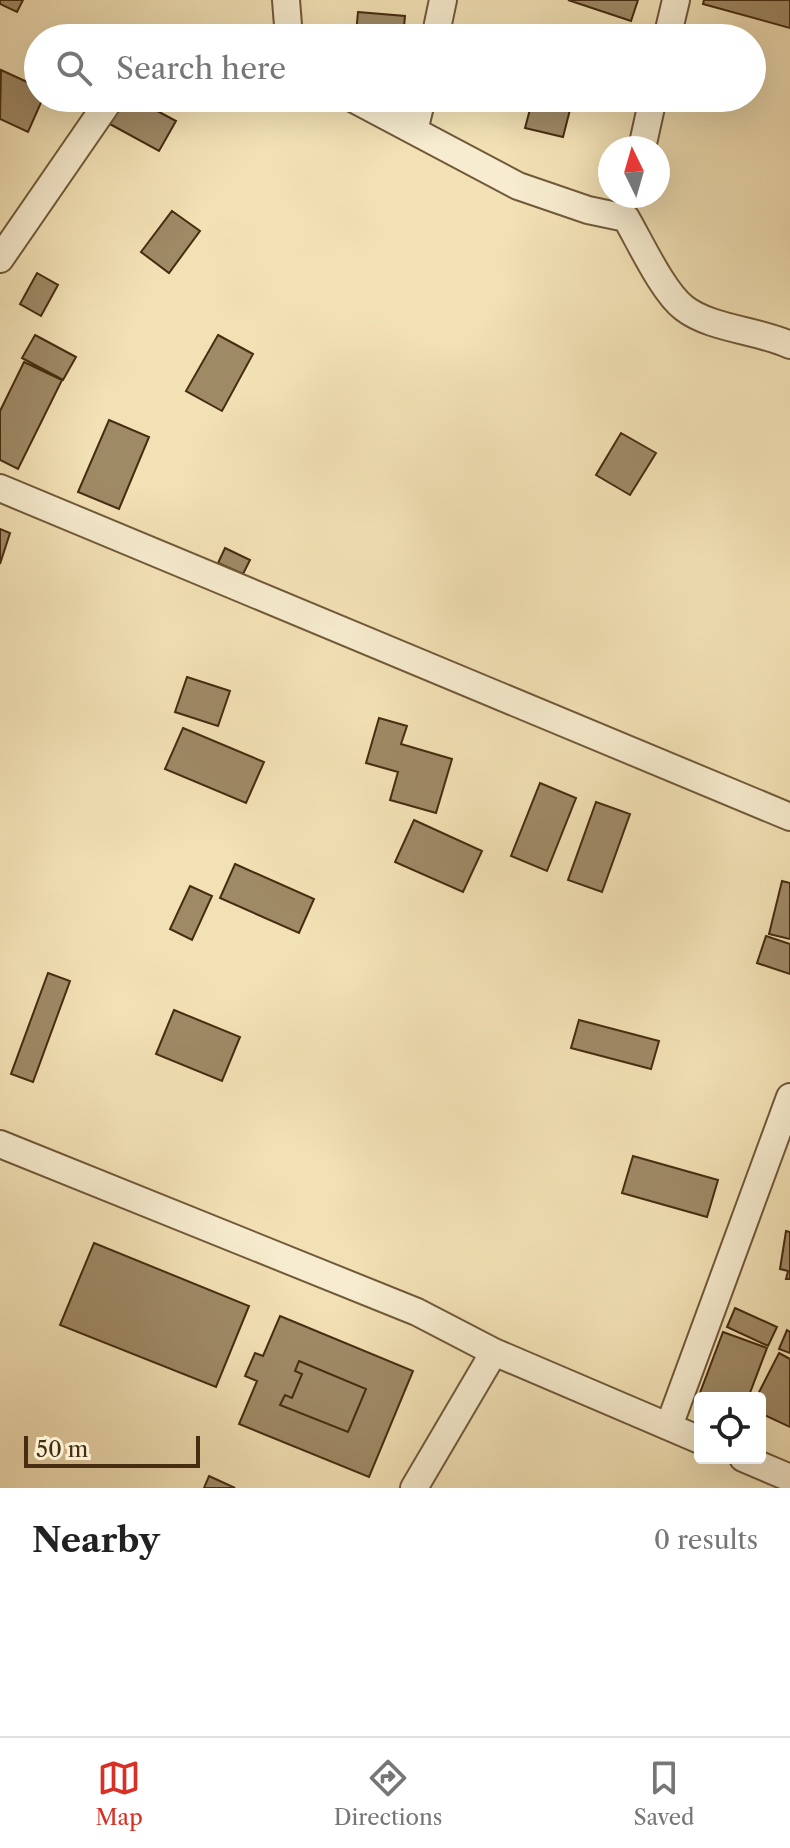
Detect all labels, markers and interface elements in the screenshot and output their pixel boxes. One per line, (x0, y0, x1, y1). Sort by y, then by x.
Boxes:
search box (24, 24, 766, 112)
icon: search (52, 46, 96, 90)
text: Search here (116, 50, 286, 87)
north arrow (598, 136, 670, 208)
map controls (694, 1392, 766, 1464)
button: locate (694, 1392, 766, 1464)
scale bar (24, 1432, 200, 1468)
text: 50 m (36, 1436, 88, 1463)
text: Nearby (32, 1519, 160, 1561)
text: 0 results (654, 1524, 758, 1556)
tab: Map (95, 1756, 143, 1831)
tab: Directions (334, 1756, 442, 1831)
tab: Saved (633, 1756, 694, 1831)

